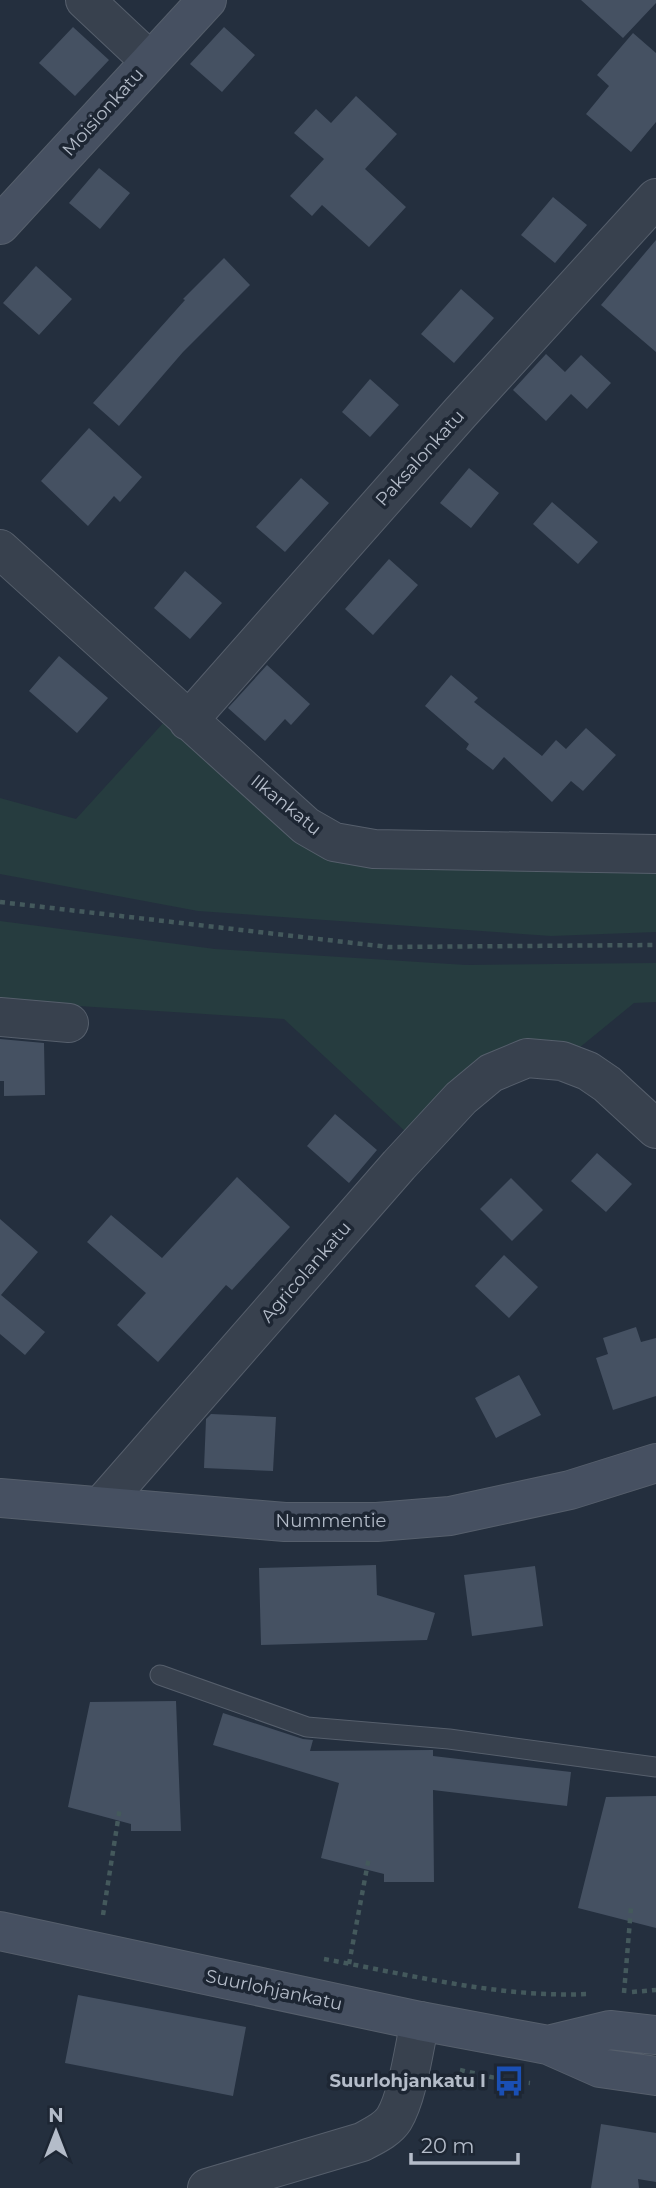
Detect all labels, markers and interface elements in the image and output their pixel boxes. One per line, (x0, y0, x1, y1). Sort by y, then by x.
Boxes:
street label: Moisionkatu (58, 63, 148, 161)
street label: Paksalonkatu (371, 405, 469, 511)
street label: Ilkankatu (246, 770, 326, 840)
street label: Agricolankatu (256, 1217, 356, 1327)
street label: Nummentie (276, 1510, 387, 1532)
street label: Suurlohjankatu (204, 1965, 344, 2015)
bus stop icon: Suurlohjankatu I (492, 2064, 526, 2098)
place label: Suurlohjankatu I (329, 2070, 486, 2092)
north arrow (21, 2097, 91, 2167)
text: N (48, 2104, 64, 2127)
scale bar (411, 2122, 518, 2166)
text: 20 m (421, 2133, 475, 2158)

